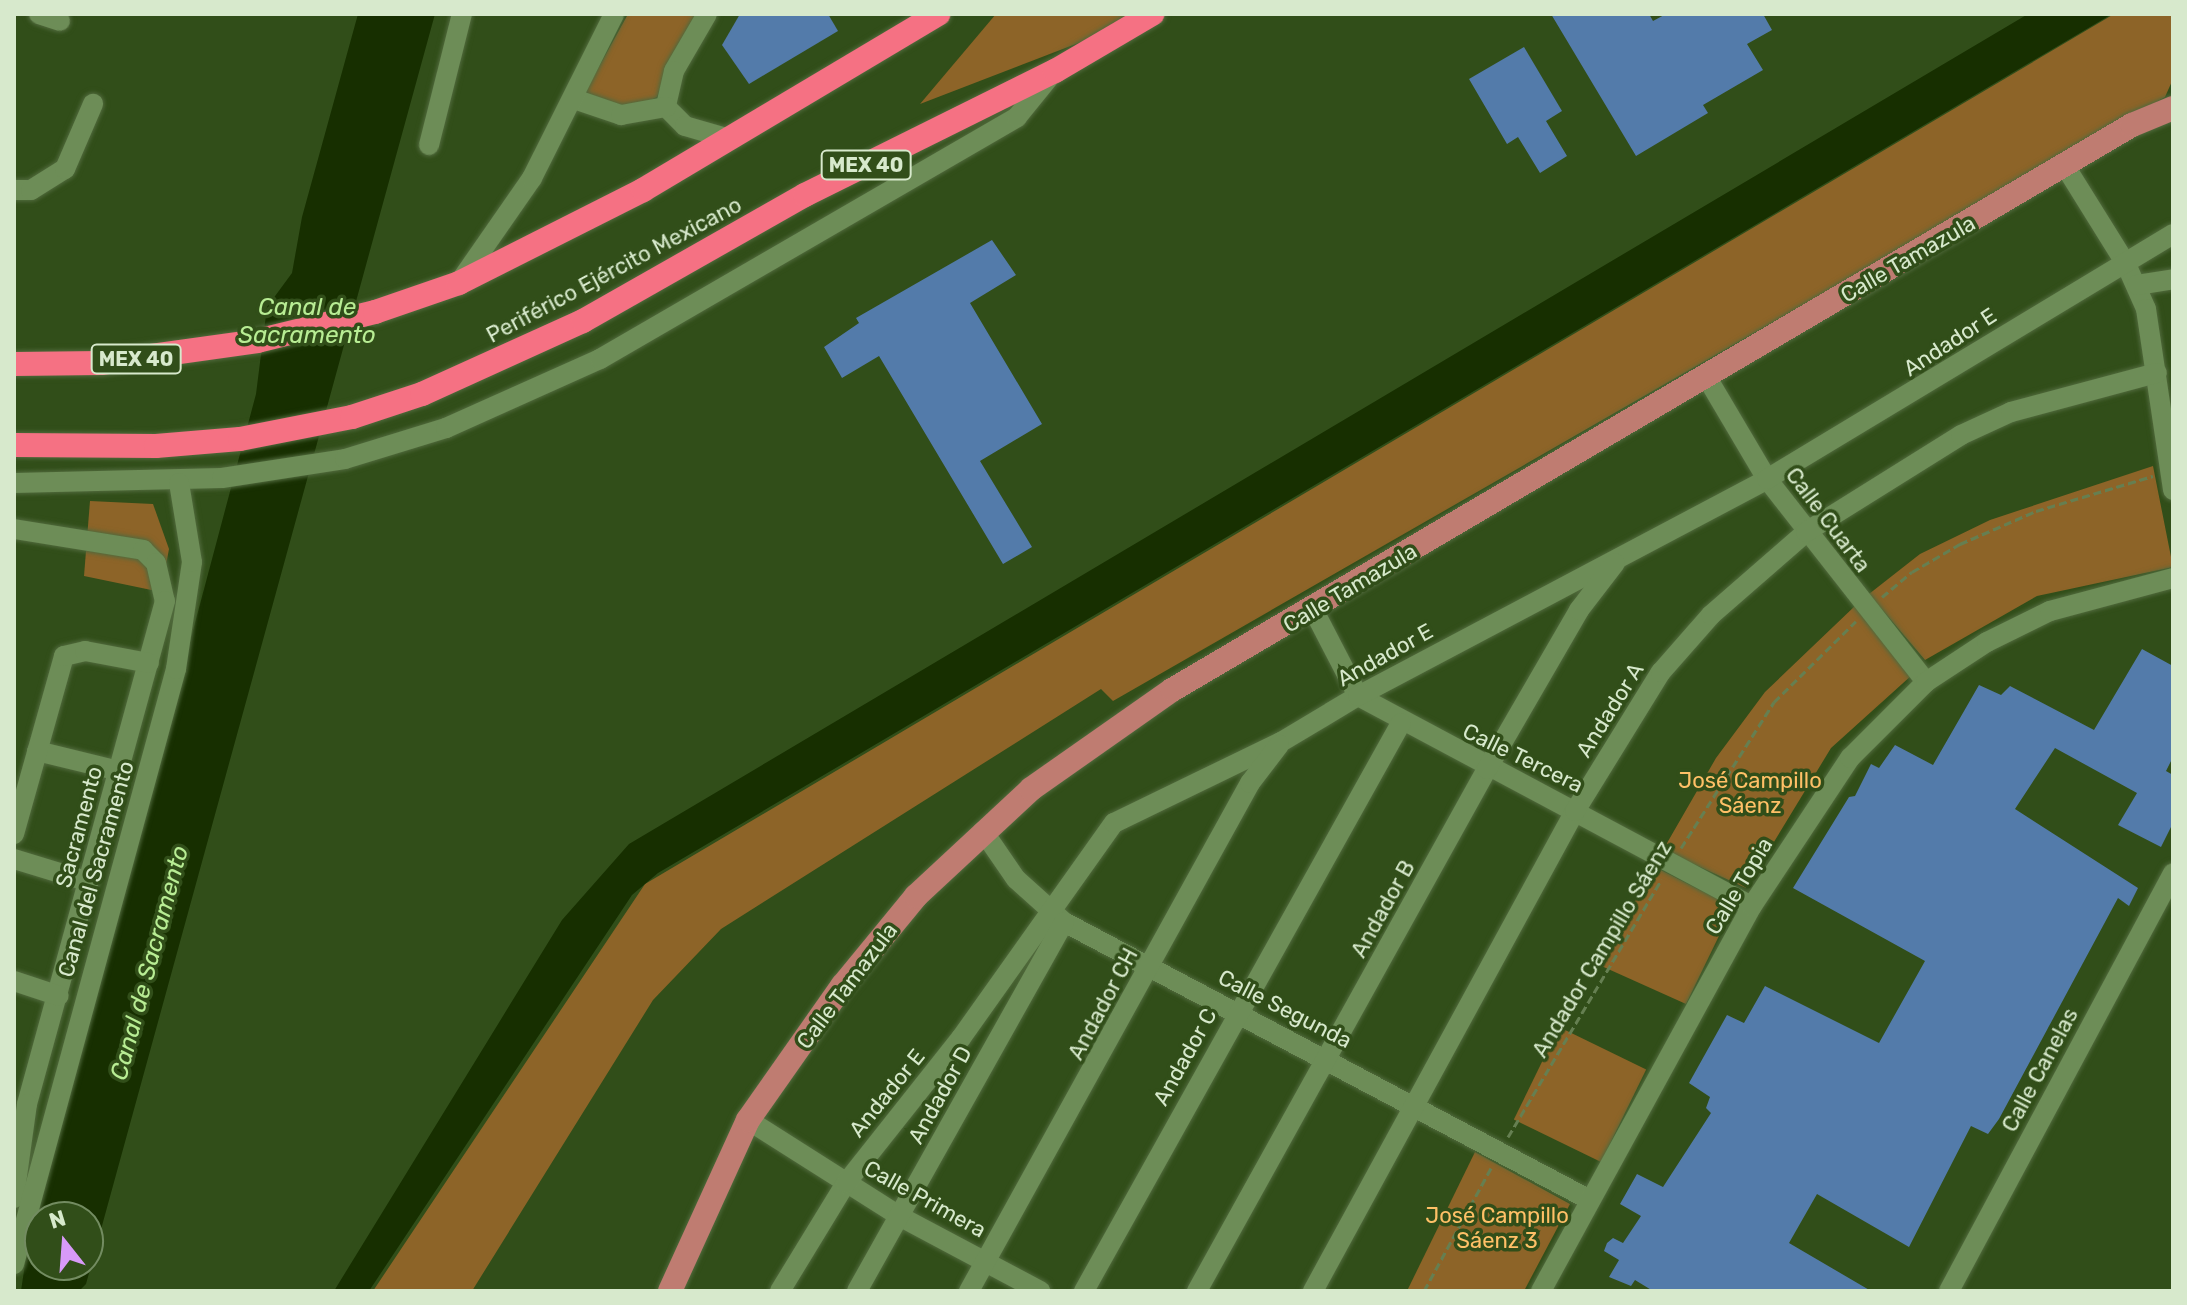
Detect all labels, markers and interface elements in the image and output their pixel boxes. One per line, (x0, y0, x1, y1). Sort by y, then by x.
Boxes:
road number: MEX 40 (820, 149, 912, 181)
street label: Periférico Ejército Mexicano (482, 191, 746, 349)
street label: Calle Tamazula (1836, 210, 1980, 308)
water label: Canal de Sacramento (238, 294, 376, 350)
street label: Andador E (1898, 302, 2002, 382)
road number: MEX 40 (90, 343, 182, 375)
street label: Calle Cuarta (1780, 462, 1876, 578)
street label: Calle Tamazula (1278, 538, 1422, 638)
street label: Andador E (1332, 618, 1438, 692)
street label: Andador A (1570, 657, 1650, 763)
street label: Calle Tercera (1458, 717, 1588, 799)
street label: Canal del Sacramento (52, 758, 140, 980)
street label: Sacramento (50, 763, 108, 891)
park label: José Campillo Sáenz (1678, 767, 1822, 818)
street label: Calle Topia (1700, 832, 1778, 940)
street label: Andador Campillo Sáenz (1527, 836, 1677, 1062)
water label: Canal de Sacramento (105, 843, 195, 1083)
street label: Andador B (1345, 856, 1421, 962)
street label: Calle Tamazula (791, 917, 903, 1055)
street label: Andador CH (1062, 943, 1144, 1065)
street label: Calle Segunda (1214, 964, 1356, 1054)
street label: Andador C (1147, 1004, 1223, 1110)
street label: Calle Canelas (1996, 1004, 2084, 1136)
street label: Andador D (902, 1041, 978, 1149)
street label: Andador E (843, 1043, 931, 1143)
street label: Calle Primera (859, 1155, 991, 1243)
north arrow (24, 1201, 104, 1281)
park label: José Campillo Sáenz 3 (1425, 1202, 1569, 1254)
text: N (46, 1204, 69, 1235)

